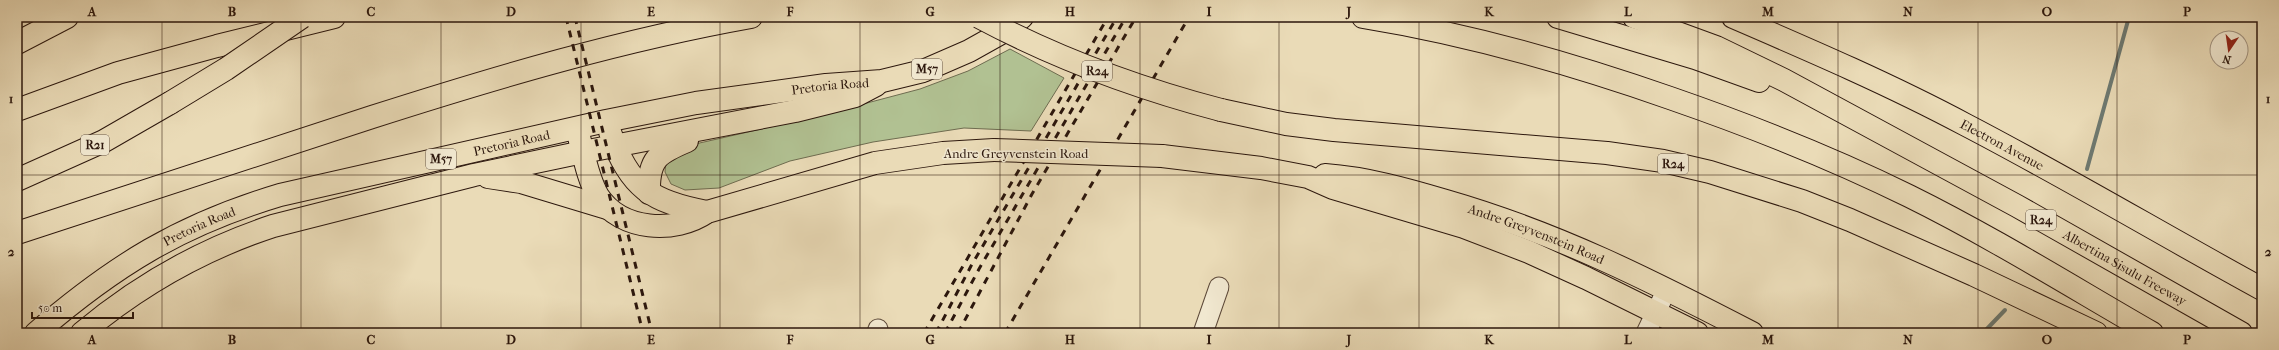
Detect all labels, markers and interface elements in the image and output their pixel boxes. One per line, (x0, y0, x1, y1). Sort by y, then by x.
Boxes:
text: A (87, 4, 97, 19)
text: B (228, 4, 237, 19)
text: C (367, 4, 376, 19)
text: D (506, 4, 516, 19)
text: E (647, 4, 655, 19)
text: F (786, 4, 794, 19)
text: G (925, 4, 935, 19)
text: H (1065, 4, 1076, 19)
text: I (1206, 4, 1212, 19)
text: J (1345, 4, 1352, 20)
text: K (1484, 4, 1495, 19)
text: L (1624, 4, 1633, 19)
text: M (1761, 4, 1774, 19)
text: N (1903, 4, 1913, 19)
text: O (2042, 4, 2052, 19)
text: P (2183, 4, 2191, 19)
north arrow (2209, 30, 2249, 70)
text: N (2221, 52, 2232, 67)
road number: M57 (912, 59, 942, 79)
road number: R24 (1082, 61, 1112, 81)
street label: Pretoria Road (790, 75, 870, 98)
text: 1 (9, 91, 14, 106)
text: 1 (2266, 91, 2271, 106)
street label: Electron Avenue (1958, 116, 2047, 174)
street label: Pretoria Road (472, 127, 552, 159)
road number: R21 (81, 135, 109, 155)
street label: Andre Greyvenstein Road (943, 146, 1089, 161)
road number: M57 (426, 149, 456, 169)
road number: R24 (1658, 154, 1688, 174)
street label: Andre Greyvenstein Road (1465, 201, 1607, 267)
street label: Pretoria Road (160, 203, 238, 249)
road number: R24 (2026, 210, 2056, 230)
street label: Albertina Sisulu Freeway (2060, 226, 2190, 309)
text: 2 (8, 244, 15, 259)
text: 2 (2265, 244, 2272, 259)
scale bar (32, 294, 133, 320)
text: 50 m (38, 301, 62, 315)
text: A (87, 332, 97, 347)
text: B (228, 332, 237, 347)
text: C (367, 332, 376, 347)
text: D (506, 332, 516, 347)
text: E (647, 332, 655, 347)
text: F (786, 332, 794, 347)
text: G (925, 332, 935, 347)
text: H (1065, 332, 1076, 347)
text: I (1206, 332, 1212, 347)
text: J (1345, 332, 1352, 348)
text: K (1484, 332, 1495, 347)
text: L (1624, 332, 1633, 347)
text: M (1761, 332, 1774, 347)
text: N (1903, 332, 1913, 347)
text: O (2042, 332, 2052, 347)
text: P (2183, 332, 2191, 347)

